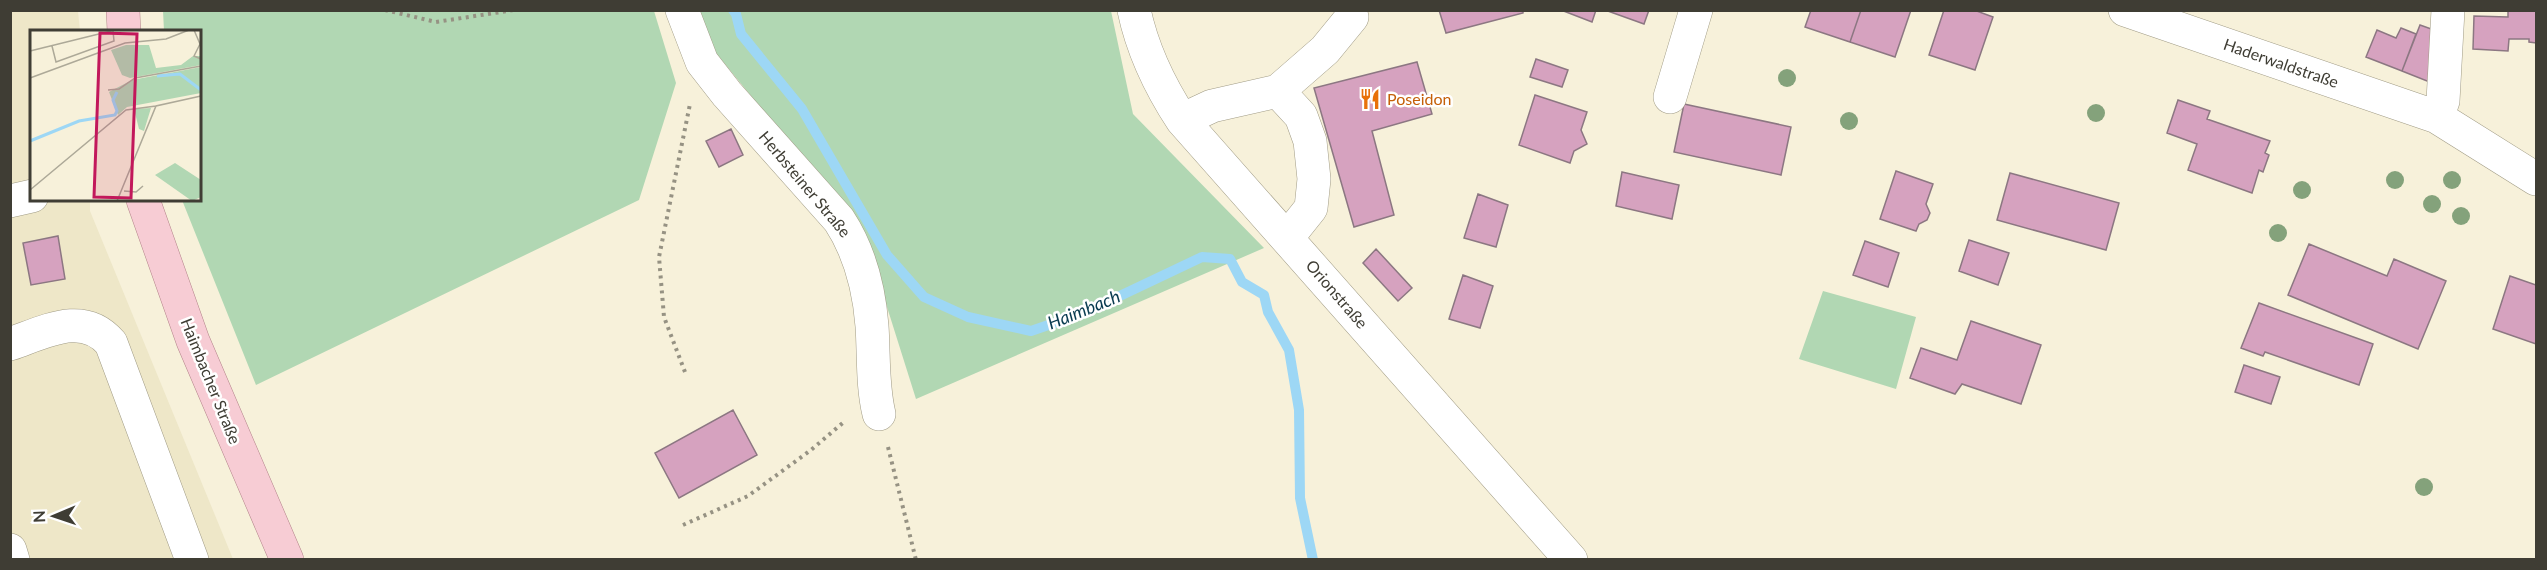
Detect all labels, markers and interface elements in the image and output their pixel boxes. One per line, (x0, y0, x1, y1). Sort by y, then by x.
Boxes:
inset map (30, 30, 201, 201)
street label: Haderwaldstraße (2221, 34, 2341, 91)
restaurant icon: Poseidon (1358, 87, 1382, 111)
place label: Poseidon (1387, 89, 1451, 108)
street label: Herbsteiner Straße (756, 127, 855, 241)
street label: Orionstraße (1303, 256, 1372, 332)
water label: Haimbach (1044, 285, 1123, 334)
street label: Haimbacher Straße (178, 315, 245, 446)
north arrow (24, 486, 84, 546)
text: N (29, 510, 48, 523)

